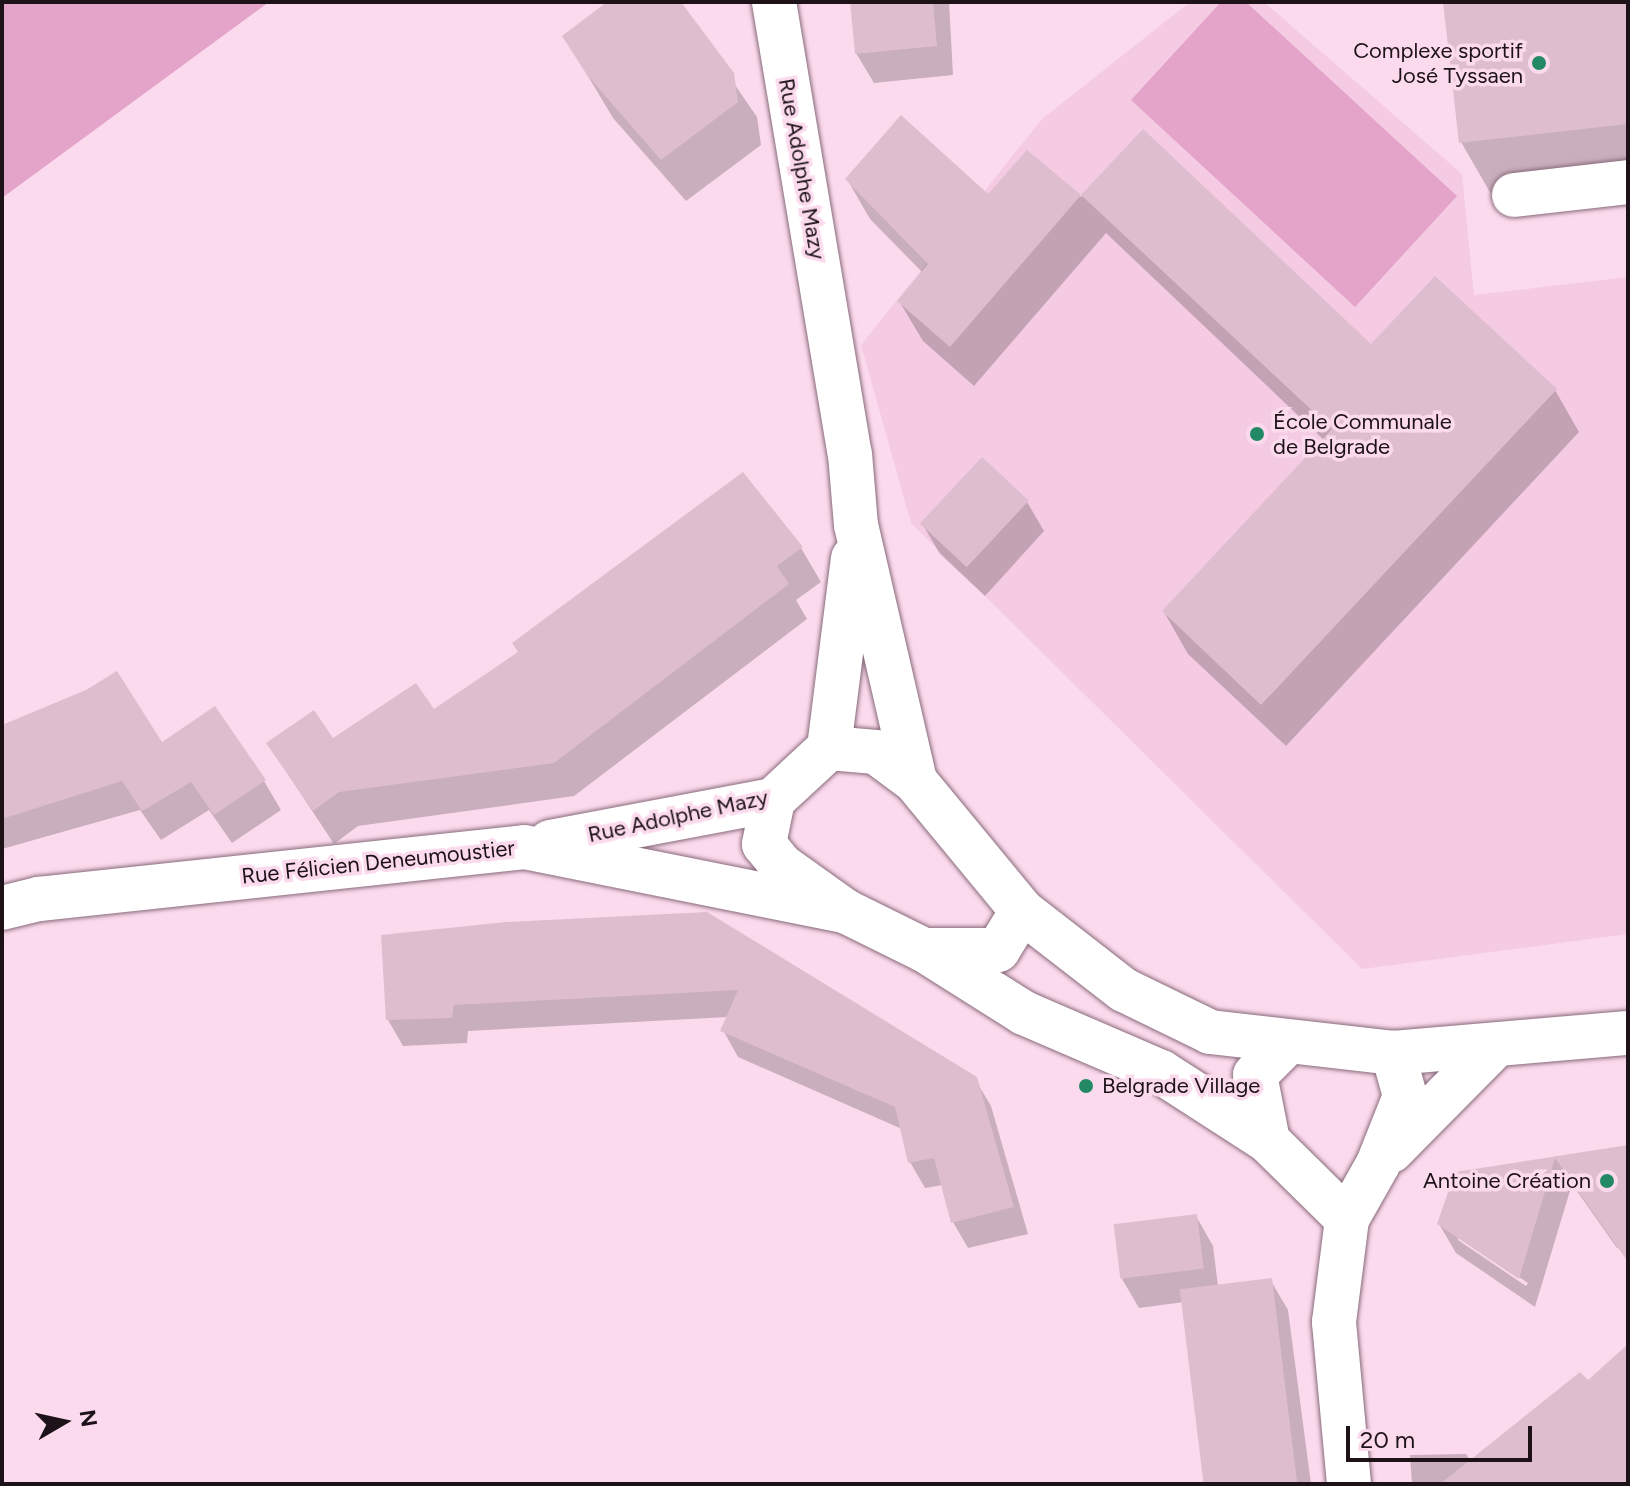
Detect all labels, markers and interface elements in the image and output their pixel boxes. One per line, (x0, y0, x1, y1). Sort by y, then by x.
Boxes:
place label: Complexe sportif José Tyssaen (1353, 37, 1523, 88)
marker: Complexe sportif José Tyssaen (1530, 54, 1548, 72)
street label: Rue Adolphe Mazy (773, 76, 831, 262)
place label: École Communale de Belgrade (1273, 408, 1452, 460)
marker: École Communale de Belgrade (1248, 425, 1266, 443)
street label: Rue Adolphe Mazy (585, 784, 771, 848)
street label: Rue Félicien Deneumoustier (240, 835, 516, 889)
place label: Belgrade Village (1102, 1073, 1260, 1099)
marker: Belgrade Village (1077, 1077, 1095, 1095)
place label: Antoine Création (1423, 1168, 1591, 1194)
marker: Antoine Création (1598, 1172, 1616, 1190)
north arrow (24, 1382, 104, 1462)
text: N (74, 1408, 103, 1429)
scale bar (1350, 1410, 1536, 1460)
text: 20 m (1360, 1425, 1415, 1454)

